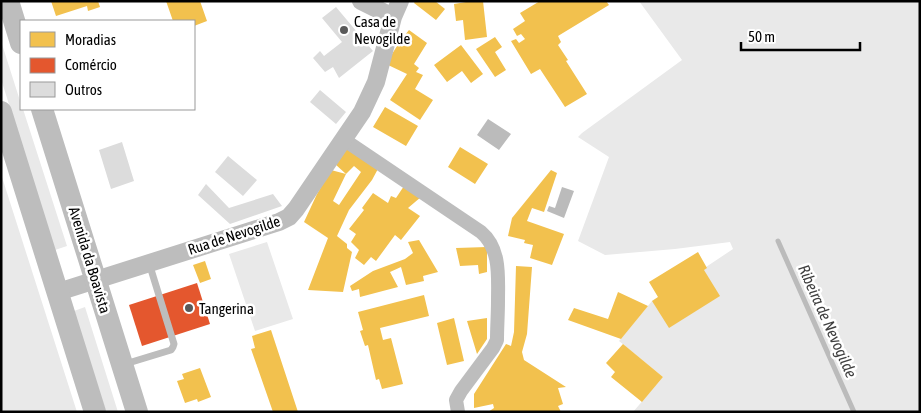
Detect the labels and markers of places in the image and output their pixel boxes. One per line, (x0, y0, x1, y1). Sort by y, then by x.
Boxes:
place label: Casa de Nevogilde (354, 13, 410, 47)
marker: Casa de Nevogilde (338, 24, 350, 36)
place label: Tangerina (199, 300, 254, 317)
marker: Tangerina (183, 302, 195, 314)

